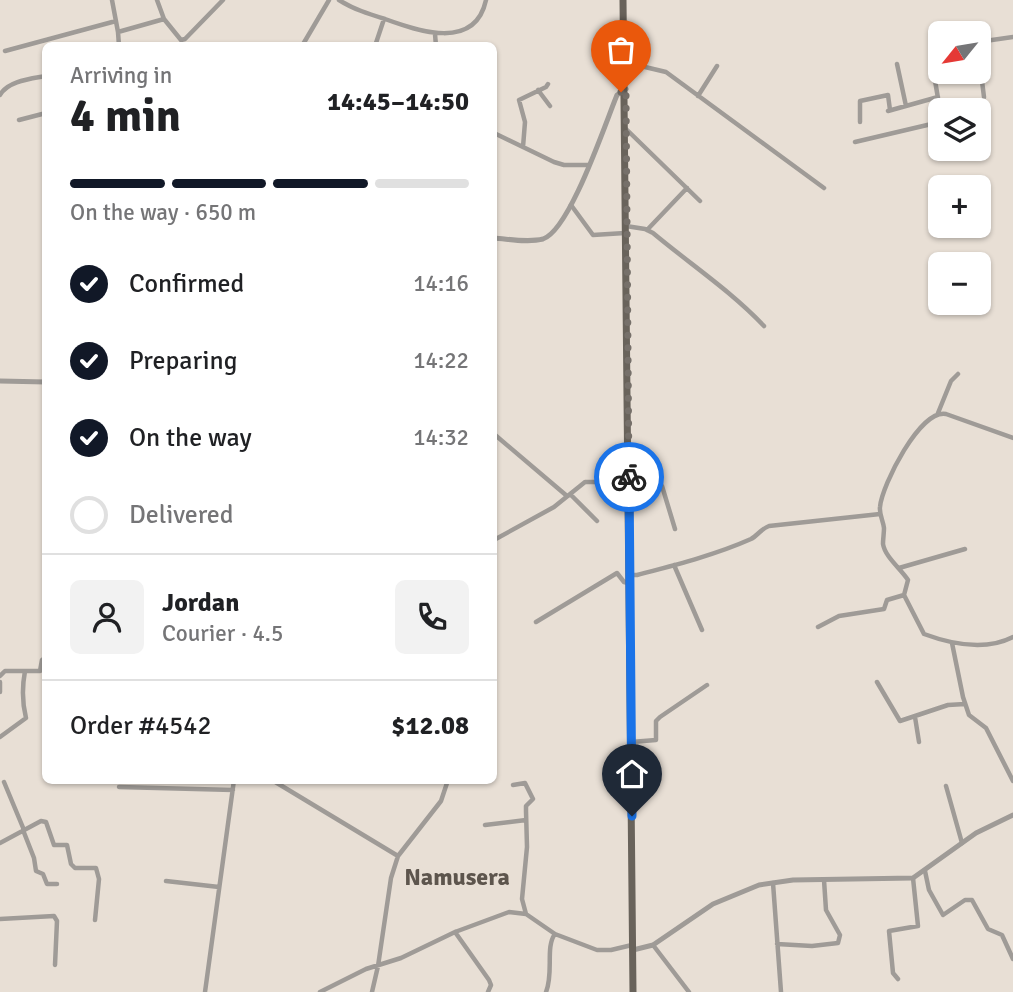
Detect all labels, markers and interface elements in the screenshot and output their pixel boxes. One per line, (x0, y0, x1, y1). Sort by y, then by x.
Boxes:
pin (591, 20, 651, 92)
north arrow (928, 21, 990, 84)
map controls (928, 21, 991, 315)
icon: bag (602, 31, 640, 69)
text: Arriving in (70, 61, 172, 90)
text: 14:45–14:50 (327, 86, 469, 118)
text: 4 min (70, 88, 181, 144)
button: layers (928, 98, 991, 161)
button: + (928, 175, 991, 238)
text: On the way · 650 m (70, 198, 256, 227)
button: − (928, 252, 991, 315)
icon: check (70, 265, 108, 303)
text: Confirmed (129, 268, 244, 300)
text: 14:16 (413, 269, 469, 298)
icon: check (70, 342, 108, 380)
text: Preparing (129, 345, 237, 377)
text: 14:22 (413, 346, 469, 375)
icon: check (70, 419, 108, 457)
text: On the way (129, 422, 252, 454)
text: 14:32 (413, 423, 469, 452)
courier (594, 442, 664, 512)
icon: bike (610, 458, 648, 496)
text: Delivered (129, 499, 234, 531)
button: person (70, 580, 144, 654)
button: phone (395, 580, 469, 654)
text: Jordan (162, 587, 239, 619)
text: Courier · 4.5 (162, 619, 283, 648)
text: Order #4542 (70, 710, 211, 742)
text: $12.08 (391, 710, 469, 742)
pin (602, 744, 662, 816)
icon: home (613, 755, 651, 793)
district label: Namusera (404, 862, 510, 892)

